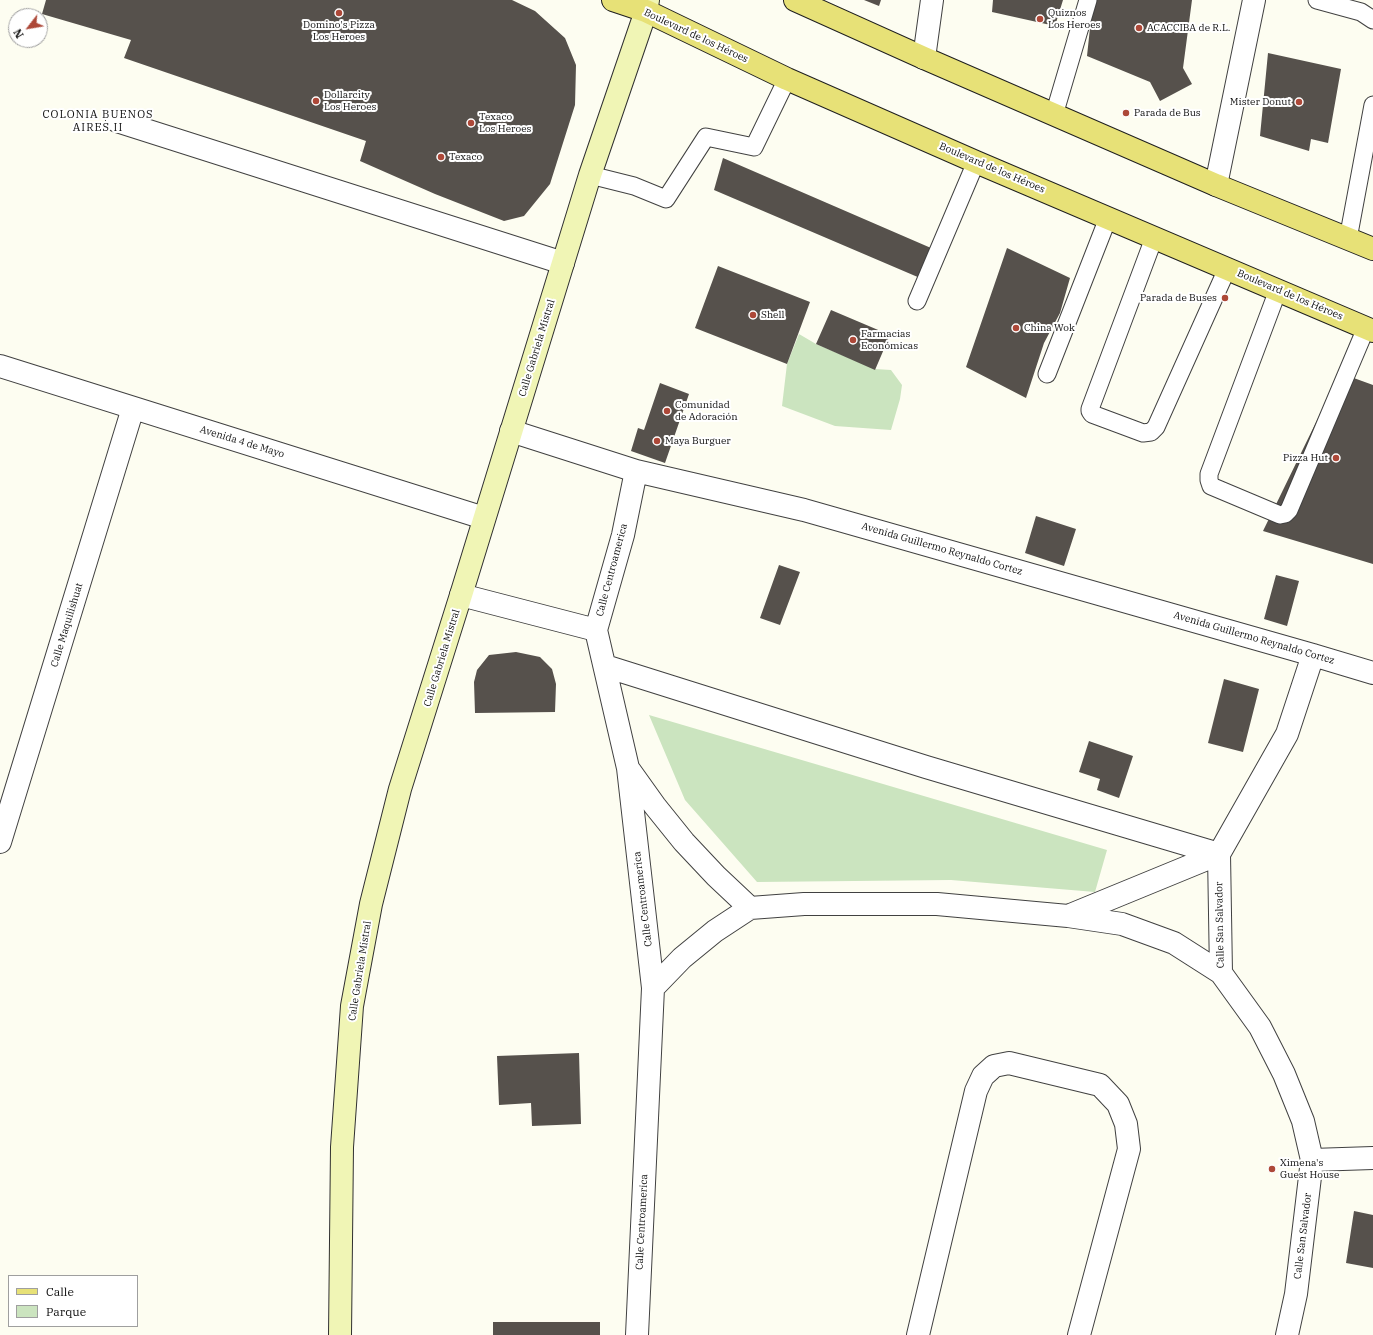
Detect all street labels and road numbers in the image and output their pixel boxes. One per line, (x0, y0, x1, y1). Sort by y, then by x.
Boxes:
street label: Boulevard de los Héroes (642, 7, 750, 65)
street label: Boulevard de los Héroes (937, 140, 1047, 196)
street label: Boulevard de los Héroes (1235, 267, 1345, 323)
street label: Calle Gabriela Mistral (516, 298, 558, 398)
street label: Avenida 4 de Mayo (198, 423, 286, 461)
street label: Avenida Guillermo Reynaldo Cortez (860, 520, 1024, 578)
street label: Calle Centroamerica (594, 522, 630, 618)
street label: Calle Maquilishuat (48, 581, 86, 669)
street label: Calle Gabriela Mistral (421, 608, 463, 708)
street label: Avenida Guillermo Reynaldo Cortez (1172, 609, 1336, 667)
street label: Calle Centroamerica (631, 851, 655, 947)
street label: Calle San Salvador (1213, 882, 1227, 968)
street label: Calle Gabriela Mistral (346, 920, 374, 1022)
street label: Calle Centroamerica (633, 1174, 651, 1270)
street label: Calle San Salvador (1292, 1192, 1314, 1280)

